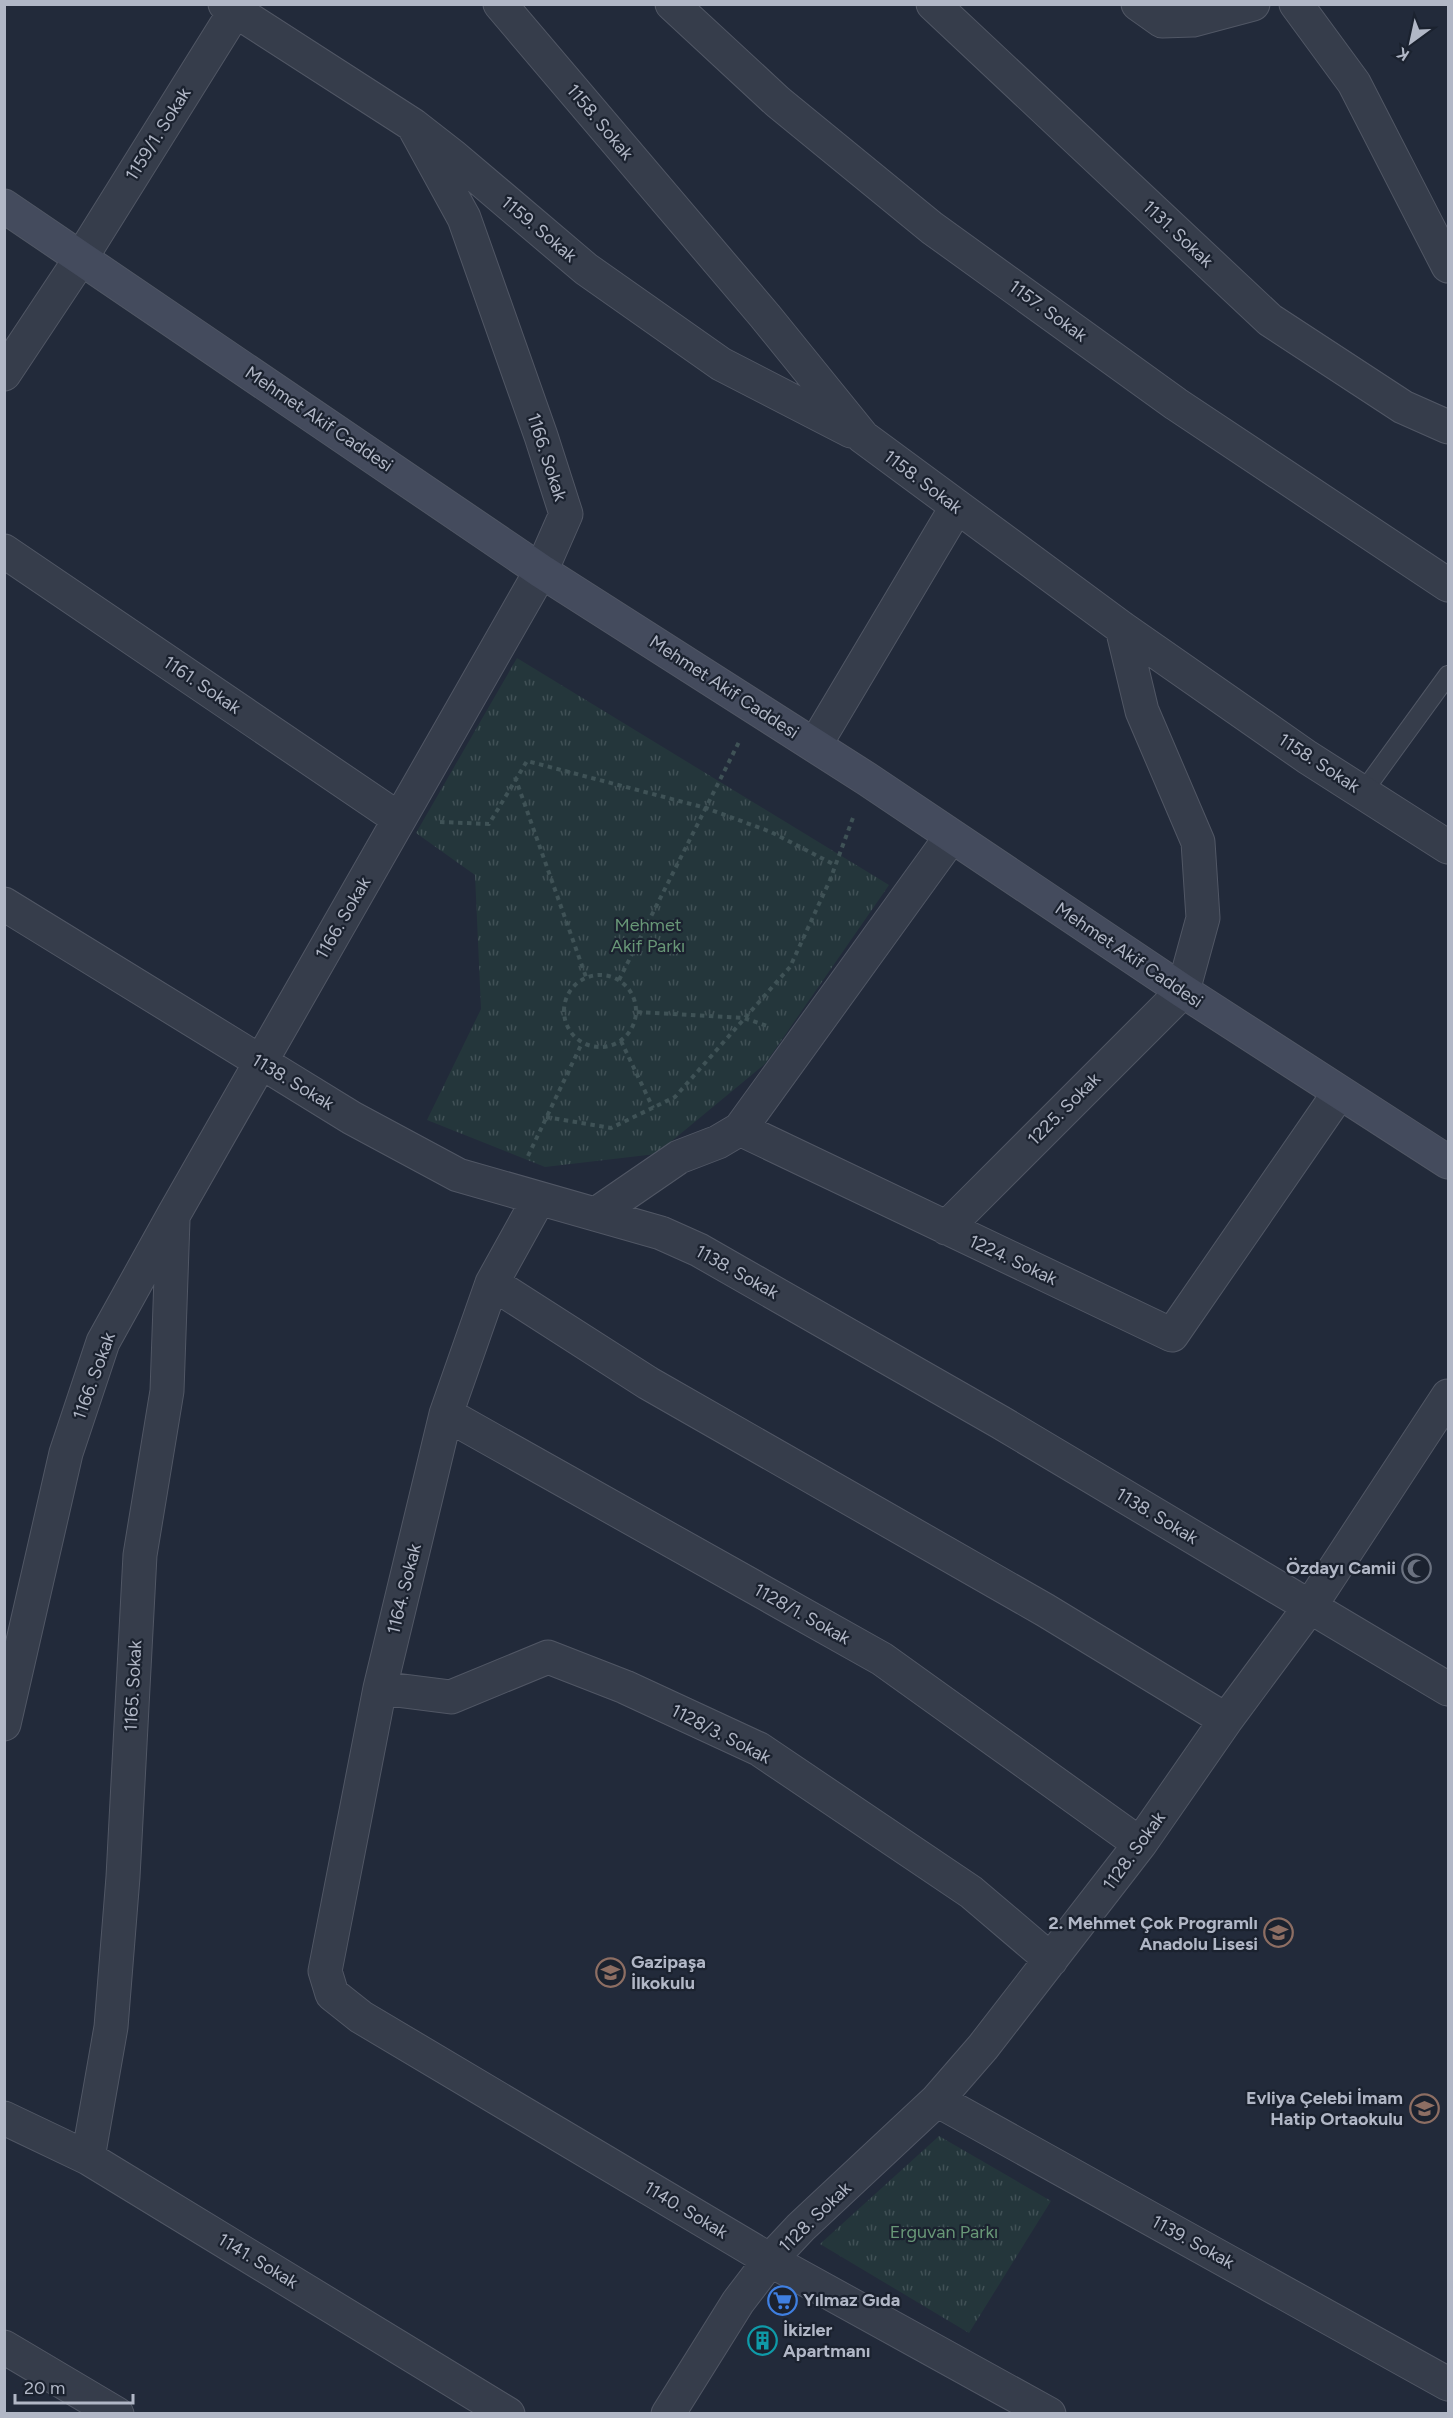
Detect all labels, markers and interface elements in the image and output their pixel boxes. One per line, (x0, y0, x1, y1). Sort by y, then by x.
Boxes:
north arrow (1381, 12, 1441, 72)
text: K (1393, 43, 1413, 65)
street label: 1158. Sokak (562, 80, 638, 165)
street label: 1159/1. Sokak (121, 83, 196, 185)
street label: 1159. Sokak (497, 191, 581, 267)
street label: 1131. Sokak (1138, 196, 1218, 272)
street label: 1157. Sokak (1005, 275, 1091, 347)
street label: Mehmet Akif Caddesi (241, 361, 397, 477)
street label: 1166. Sokak (522, 410, 572, 504)
street label: 1158. Sokak (879, 445, 967, 519)
street label: Mehmet Akif Caddesi (645, 631, 803, 743)
street label: 1161. Sokak (159, 651, 245, 719)
street label: 1158. Sokak (1274, 729, 1364, 798)
street label: 1166. Sokak (311, 873, 376, 963)
street label: Mehmet Akif Caddesi (1051, 897, 1207, 1013)
park label: Mehmet Akif Parkı (611, 914, 685, 957)
street label: 1138. Sokak (248, 1049, 338, 1115)
street label: 1225. Sokak (1023, 1068, 1105, 1150)
street label: 1224. Sokak (965, 1230, 1061, 1290)
street label: 1138. Sokak (692, 1240, 783, 1304)
street label: 1166. Sokak (68, 1329, 120, 1423)
street label: 1138. Sokak (1112, 1483, 1202, 1549)
street label: 1164. Sokak (382, 1541, 426, 1636)
mosque icon: Özdayı Camii (1401, 1552, 1433, 1584)
place label: Özdayı Camii (1286, 1557, 1396, 1579)
street label: 1128/1. Sokak (750, 1579, 854, 1650)
street label: 1165. Sokak (120, 1639, 146, 1732)
street label: 1128/3. Sokak (667, 1699, 775, 1769)
street label: 1128. Sokak (1098, 1807, 1170, 1895)
place label: 2. Mehmet Çok Programlı Anadolu Lisesi (1048, 1912, 1258, 1955)
school or university icon: 2. Mehmet Çok Programlı Anadolu Lisesi (1263, 1917, 1295, 1949)
place label: Gazipaşa İlkokulu (631, 1951, 706, 1994)
school or university icon: Gazipaşa İlkokulu (594, 1956, 626, 1988)
place label: Evliya Çelebi İmam Hatip Ortaokulu (1246, 2087, 1403, 2130)
school or university icon: Evliya Çelebi İmam Hatip Ortaokulu (1408, 2092, 1440, 2124)
street label: 1140. Sokak (640, 2176, 732, 2244)
street label: 1128. Sokak (774, 2177, 856, 2257)
street label: 1139. Sokak (1148, 2210, 1238, 2274)
park label: Erguvan Parkı (890, 2221, 998, 2243)
street label: 1141. Sokak (214, 2228, 302, 2294)
supermarket icon: Yılmaz Gıda (766, 2284, 798, 2316)
place label: Yılmaz Gıda (803, 2289, 900, 2311)
place label: İkizler Apartmanı (783, 2319, 871, 2362)
building icon: İkizler Apartmanı (746, 2324, 778, 2356)
scale bar (15, 2367, 134, 2405)
text: 20 m (24, 2377, 65, 2399)

